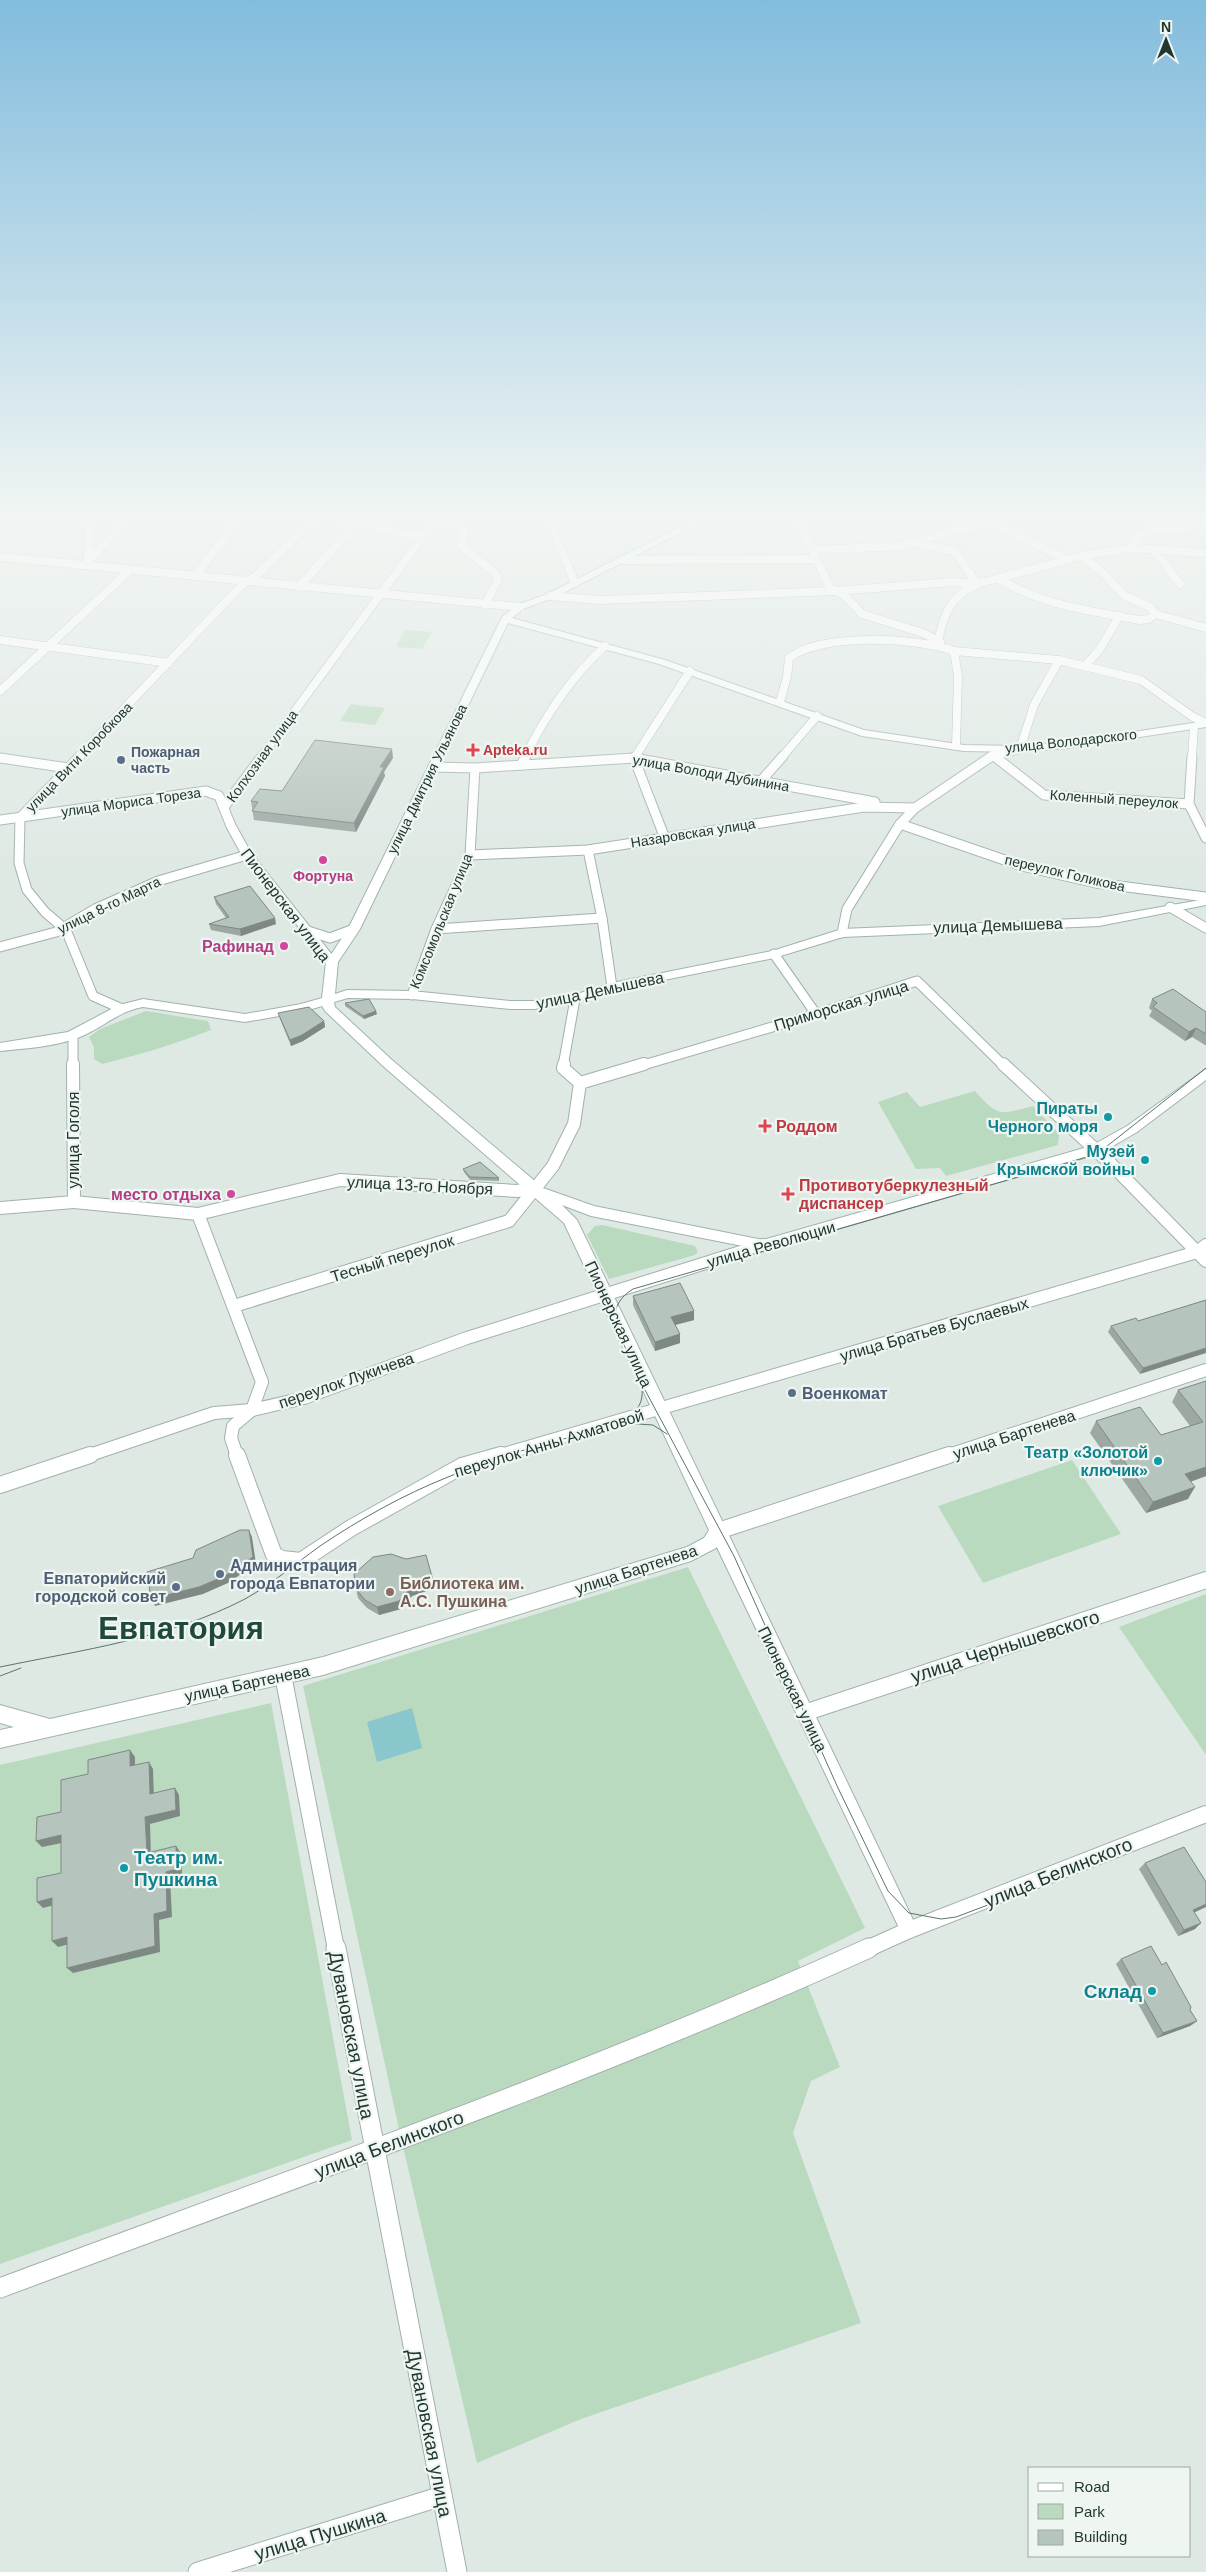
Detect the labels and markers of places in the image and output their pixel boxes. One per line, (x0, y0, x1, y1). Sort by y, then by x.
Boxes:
place label: Apteka.ru (483, 742, 548, 758)
place label: Пожарная часть (131, 744, 200, 776)
marker: Apteka.ru (467, 744, 479, 756)
marker: Пожарная часть (115, 754, 127, 766)
marker: Фортуна (317, 854, 329, 866)
place label: Фортуна (293, 868, 353, 884)
place label: Рафинад (202, 938, 274, 955)
marker: Рафинад (278, 940, 290, 952)
place label: Пираты Черного моря (988, 1100, 1098, 1135)
marker: Пираты Черного моря (1102, 1111, 1114, 1123)
place label: Роддом (776, 1118, 838, 1135)
marker: Роддом (758, 1119, 772, 1133)
place label: Музей Крымской войны (997, 1143, 1135, 1178)
marker: Музей Крымской войны (1139, 1154, 1151, 1166)
place label: Противотуберкулезный диспансер (799, 1177, 989, 1212)
place label: место отдыха (111, 1186, 221, 1203)
marker: Противотуберкулезный диспансер (781, 1187, 795, 1201)
marker: место отдыха (225, 1188, 237, 1200)
place label: Военкомат (802, 1385, 888, 1402)
marker: Военкомат (786, 1387, 798, 1399)
place label: Театр «Золотой ключик» (1024, 1444, 1148, 1479)
marker: Театр «Золотой ключик» (1152, 1455, 1164, 1467)
place label: Администрация города Евпатории (230, 1557, 375, 1592)
marker: Администрация города Евпатории (214, 1568, 226, 1580)
place label: Евпаторийский городской совет (35, 1570, 166, 1605)
place label: Библиотека им. А.С. Пушкина (400, 1575, 524, 1610)
marker: Евпаторийский городской совет (170, 1581, 182, 1593)
marker: Библиотека им. А.С. Пушкина (384, 1586, 396, 1598)
place label: Театр им. Пушкина (134, 1847, 223, 1890)
marker: Театр им. Пушкина (118, 1862, 130, 1874)
place label: Склад (1084, 1981, 1142, 2002)
marker: Склад (1146, 1985, 1158, 1997)

